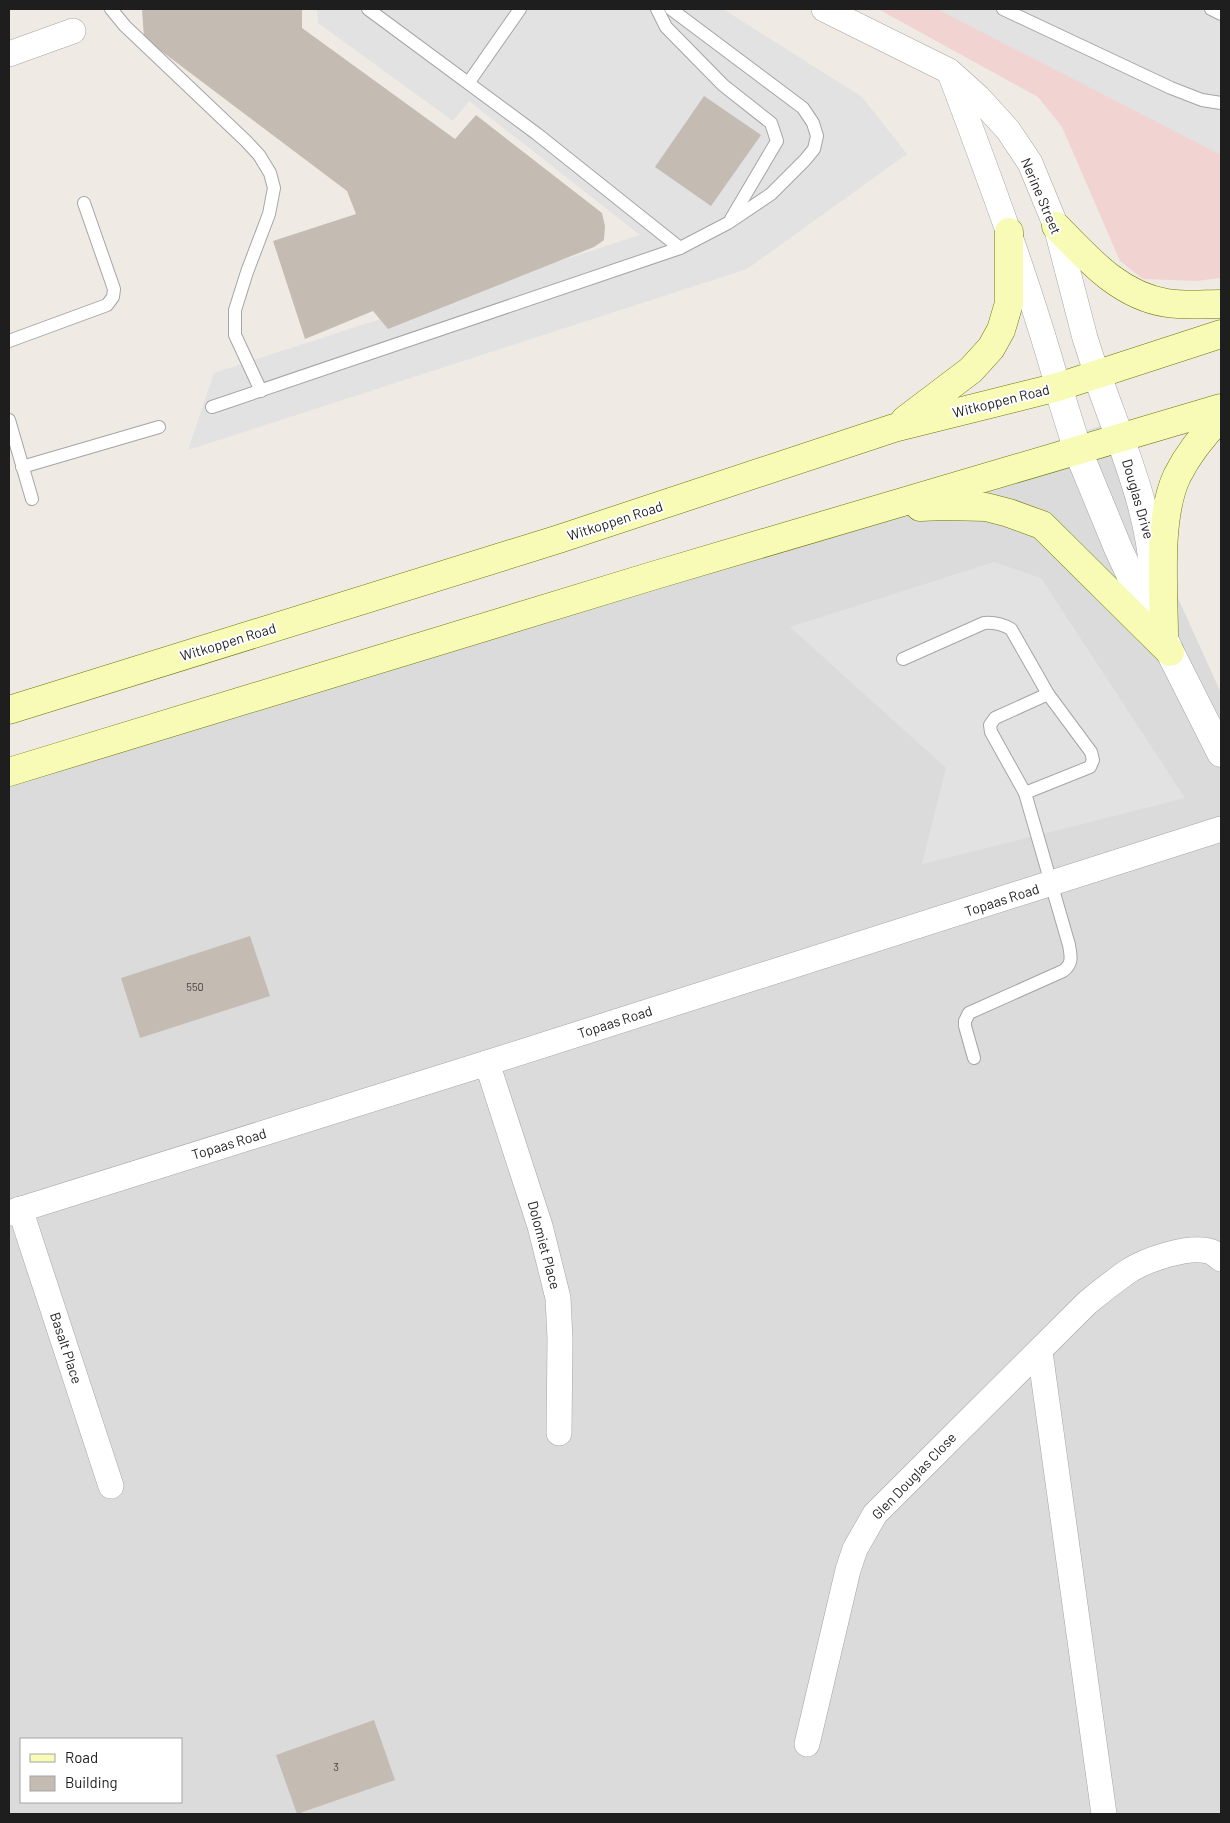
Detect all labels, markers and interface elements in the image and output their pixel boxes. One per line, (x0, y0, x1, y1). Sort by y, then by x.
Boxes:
street label: Nerine Street (1018, 155, 1065, 237)
street label: Witkoppen Road (951, 380, 1051, 421)
street label: Douglas Drive (1119, 457, 1158, 541)
street label: Witkoppen Road (565, 497, 665, 544)
street label: Witkoppen Road (178, 619, 278, 664)
street label: Topaas Road (963, 880, 1041, 920)
house number: 550 (186, 980, 204, 993)
street label: Topaas Road (576, 1002, 654, 1042)
street label: Topaas Road (189, 1124, 268, 1163)
street label: Dolomiet Place (525, 1199, 564, 1291)
street label: Basalt Place (47, 1310, 86, 1386)
street label: Glen Douglas Close (868, 1429, 959, 1523)
legend (20, 1738, 182, 1803)
text: Road (65, 1748, 98, 1766)
house number: 3 (333, 1760, 339, 1773)
text: Building (65, 1773, 118, 1791)

